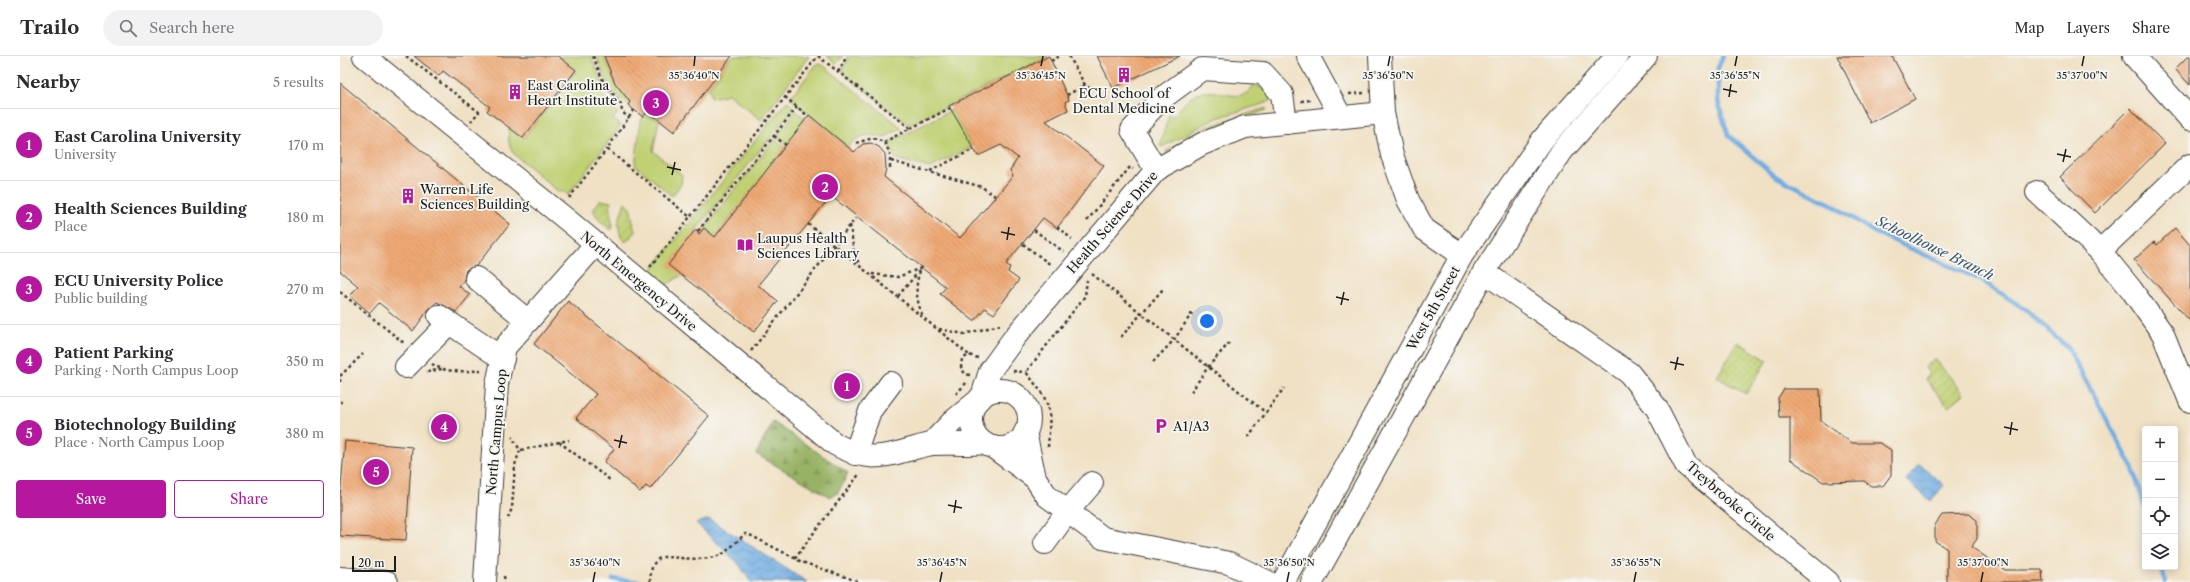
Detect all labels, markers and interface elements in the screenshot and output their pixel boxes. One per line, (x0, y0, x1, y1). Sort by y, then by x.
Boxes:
search box (103, 10, 383, 46)
text: Trailo (20, 16, 79, 39)
icon: search (117, 17, 139, 39)
text: Search here (149, 18, 234, 37)
text: Map (2014, 19, 2044, 37)
text: Layers (2066, 19, 2110, 37)
text: Share (2132, 19, 2170, 37)
building icon: ECU School of Dental Medicine (1115, 66, 1133, 84)
text: 35°36'40"N (668, 69, 720, 82)
text: 35°36'45"N (1016, 69, 1066, 82)
text: 35°36'50"N (1362, 69, 1414, 82)
text: 35°36'55"N (1710, 69, 1760, 82)
text: 35°37'00"N (2056, 69, 2108, 82)
text: Nearby (16, 72, 80, 92)
text: 5 results (273, 74, 324, 90)
place label: East Carolina Heart Institute (527, 77, 617, 108)
building icon: East Carolina Heart Institute (506, 83, 524, 101)
place label: ECU School of Dental Medicine (1073, 85, 1175, 116)
pin: 3 (643, 88, 669, 118)
text: East Carolina University (54, 127, 241, 146)
text: 1 (26, 137, 32, 153)
text: 170 m (288, 137, 324, 153)
text: University (54, 146, 117, 162)
street label: Health Science Drive (1063, 168, 1161, 276)
pin: 2 (812, 172, 838, 202)
place label: Warren Life Sciences Building (419, 181, 529, 212)
building icon: Warren Life Sciences Building (399, 187, 417, 205)
text: Health Sciences Building (54, 199, 247, 218)
text: 2 (25, 209, 33, 225)
text: 180 m (287, 209, 324, 225)
water label: Schoolhouse Branch (1872, 211, 1997, 284)
text: Place (54, 218, 87, 234)
street label: North Emergency Drive (578, 228, 700, 334)
place label: Laupus Health Sciences Library (757, 230, 860, 261)
library icon: Laupus Health Sciences Library (736, 236, 754, 254)
street label: West 5th Street (1403, 263, 1463, 354)
text: ECU University Police (54, 271, 224, 290)
text: 3 (25, 281, 33, 297)
text: 270 m (286, 281, 324, 297)
text: Public building (54, 290, 147, 306)
your location (1197, 311, 1217, 331)
text: Patient Parking (54, 343, 173, 362)
text: 4 (25, 353, 33, 369)
text: 350 m (286, 353, 324, 369)
text: Parking · North Campus Loop (54, 362, 238, 378)
street label: North Campus Loop (483, 368, 509, 496)
pin: 1 (834, 371, 860, 401)
pin: 4 (431, 412, 457, 442)
text: Biotechnology Building (54, 415, 236, 434)
parking icon: A1/A3 (1152, 417, 1170, 435)
place label: A1/A3 (1172, 418, 1210, 434)
text: 5 (25, 425, 33, 441)
text: 380 m (285, 425, 324, 441)
map controls (2142, 426, 2178, 570)
button: + (2142, 426, 2178, 462)
text: Place · North Campus Loop (54, 434, 225, 450)
pin: 5 (363, 457, 389, 487)
street label: Treybrooke Circle (1683, 458, 1779, 544)
button: − (2142, 462, 2178, 498)
button: Save (16, 480, 166, 518)
button: Share (174, 480, 324, 518)
button: locate (2142, 498, 2178, 534)
button: layers (2142, 534, 2178, 570)
scale bar (352, 554, 396, 573)
text: 20 m (358, 556, 384, 570)
text: 35°36'40"N (569, 556, 621, 569)
text: 35°36'45"N (917, 556, 967, 569)
text: 35°36'50"N (1263, 556, 1315, 569)
text: 35°36'55"N (1611, 556, 1661, 569)
text: 35°37'00"N (1957, 556, 2009, 569)

